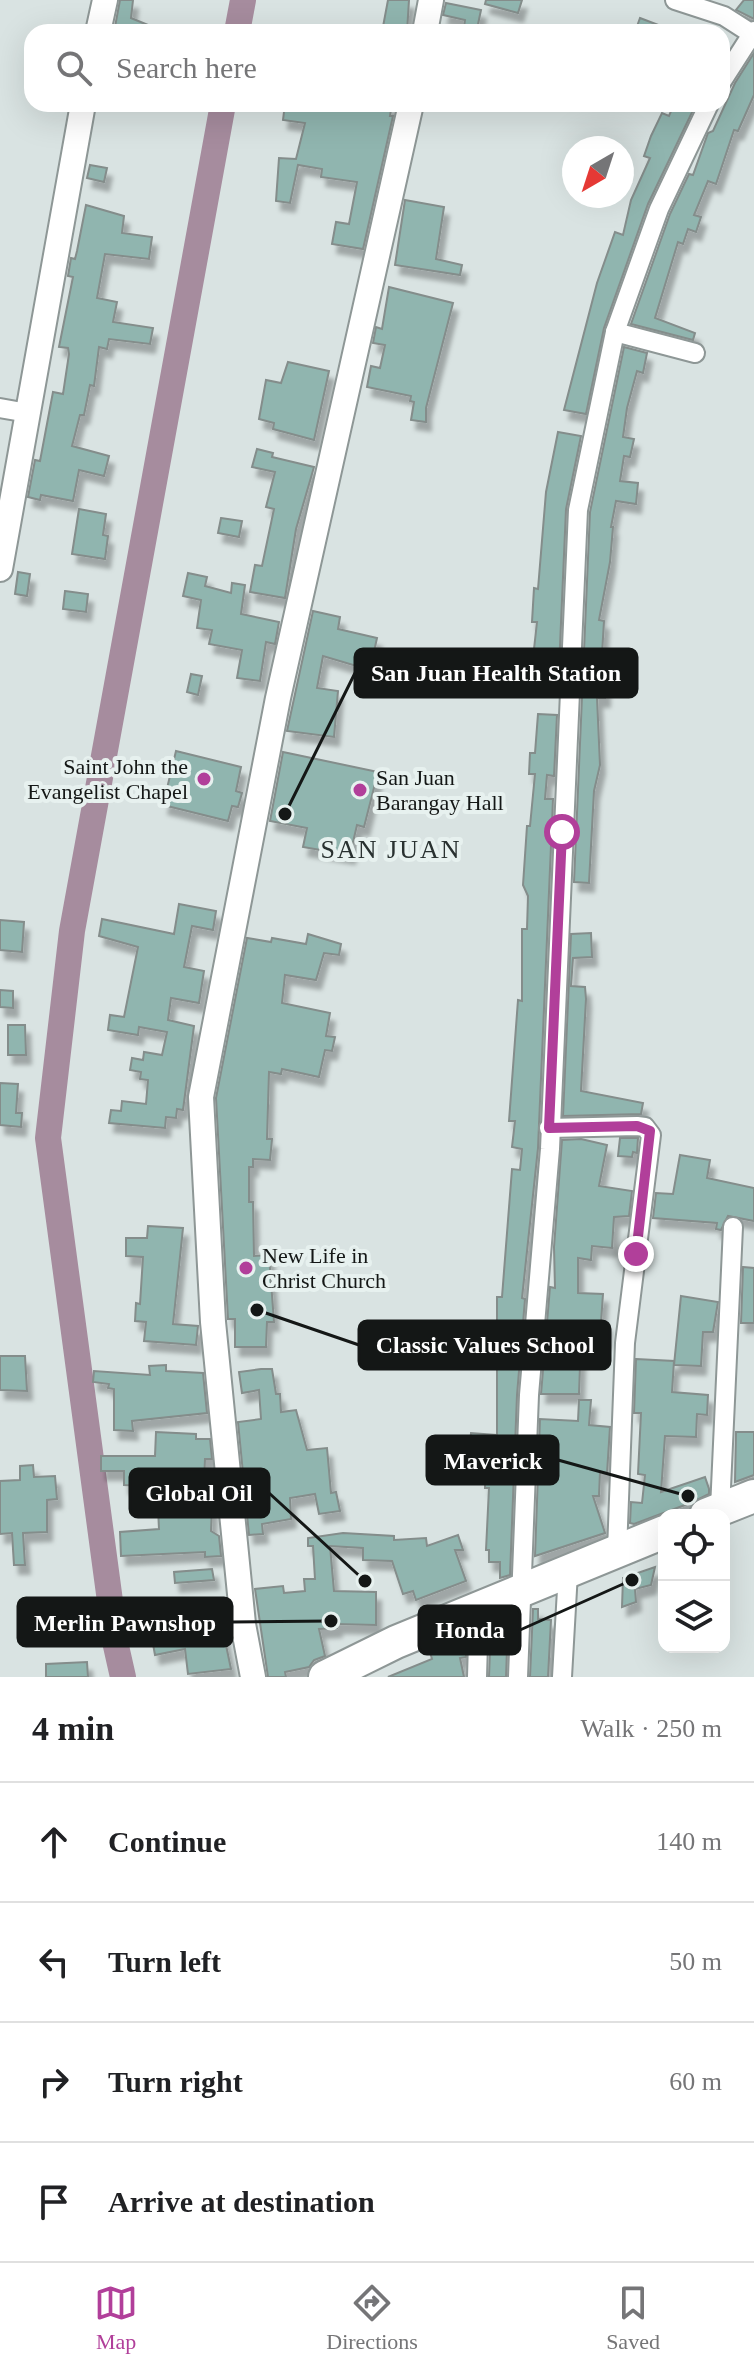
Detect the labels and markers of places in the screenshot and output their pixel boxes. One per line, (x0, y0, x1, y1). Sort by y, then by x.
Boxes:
callout: San Juan Health Station (355, 649, 637, 697)
place label: Saint John the Evangelist Chapel (27, 754, 188, 804)
place label: San Juan Barangay Hall (376, 765, 504, 815)
marker: Saint John the Evangelist Chapel (195, 770, 213, 788)
marker: San Juan Barangay Hall (351, 781, 369, 799)
place label: New Life in Christ Church (262, 1243, 386, 1293)
marker: New Life in Christ Church (237, 1259, 255, 1277)
callout: Classic Values School (359, 1321, 610, 1369)
callout: Maverick (427, 1436, 558, 1484)
callout: Global Oil (130, 1469, 269, 1517)
callout: Merlin Pawnshop (18, 1598, 232, 1646)
callout: Honda (419, 1606, 520, 1654)

